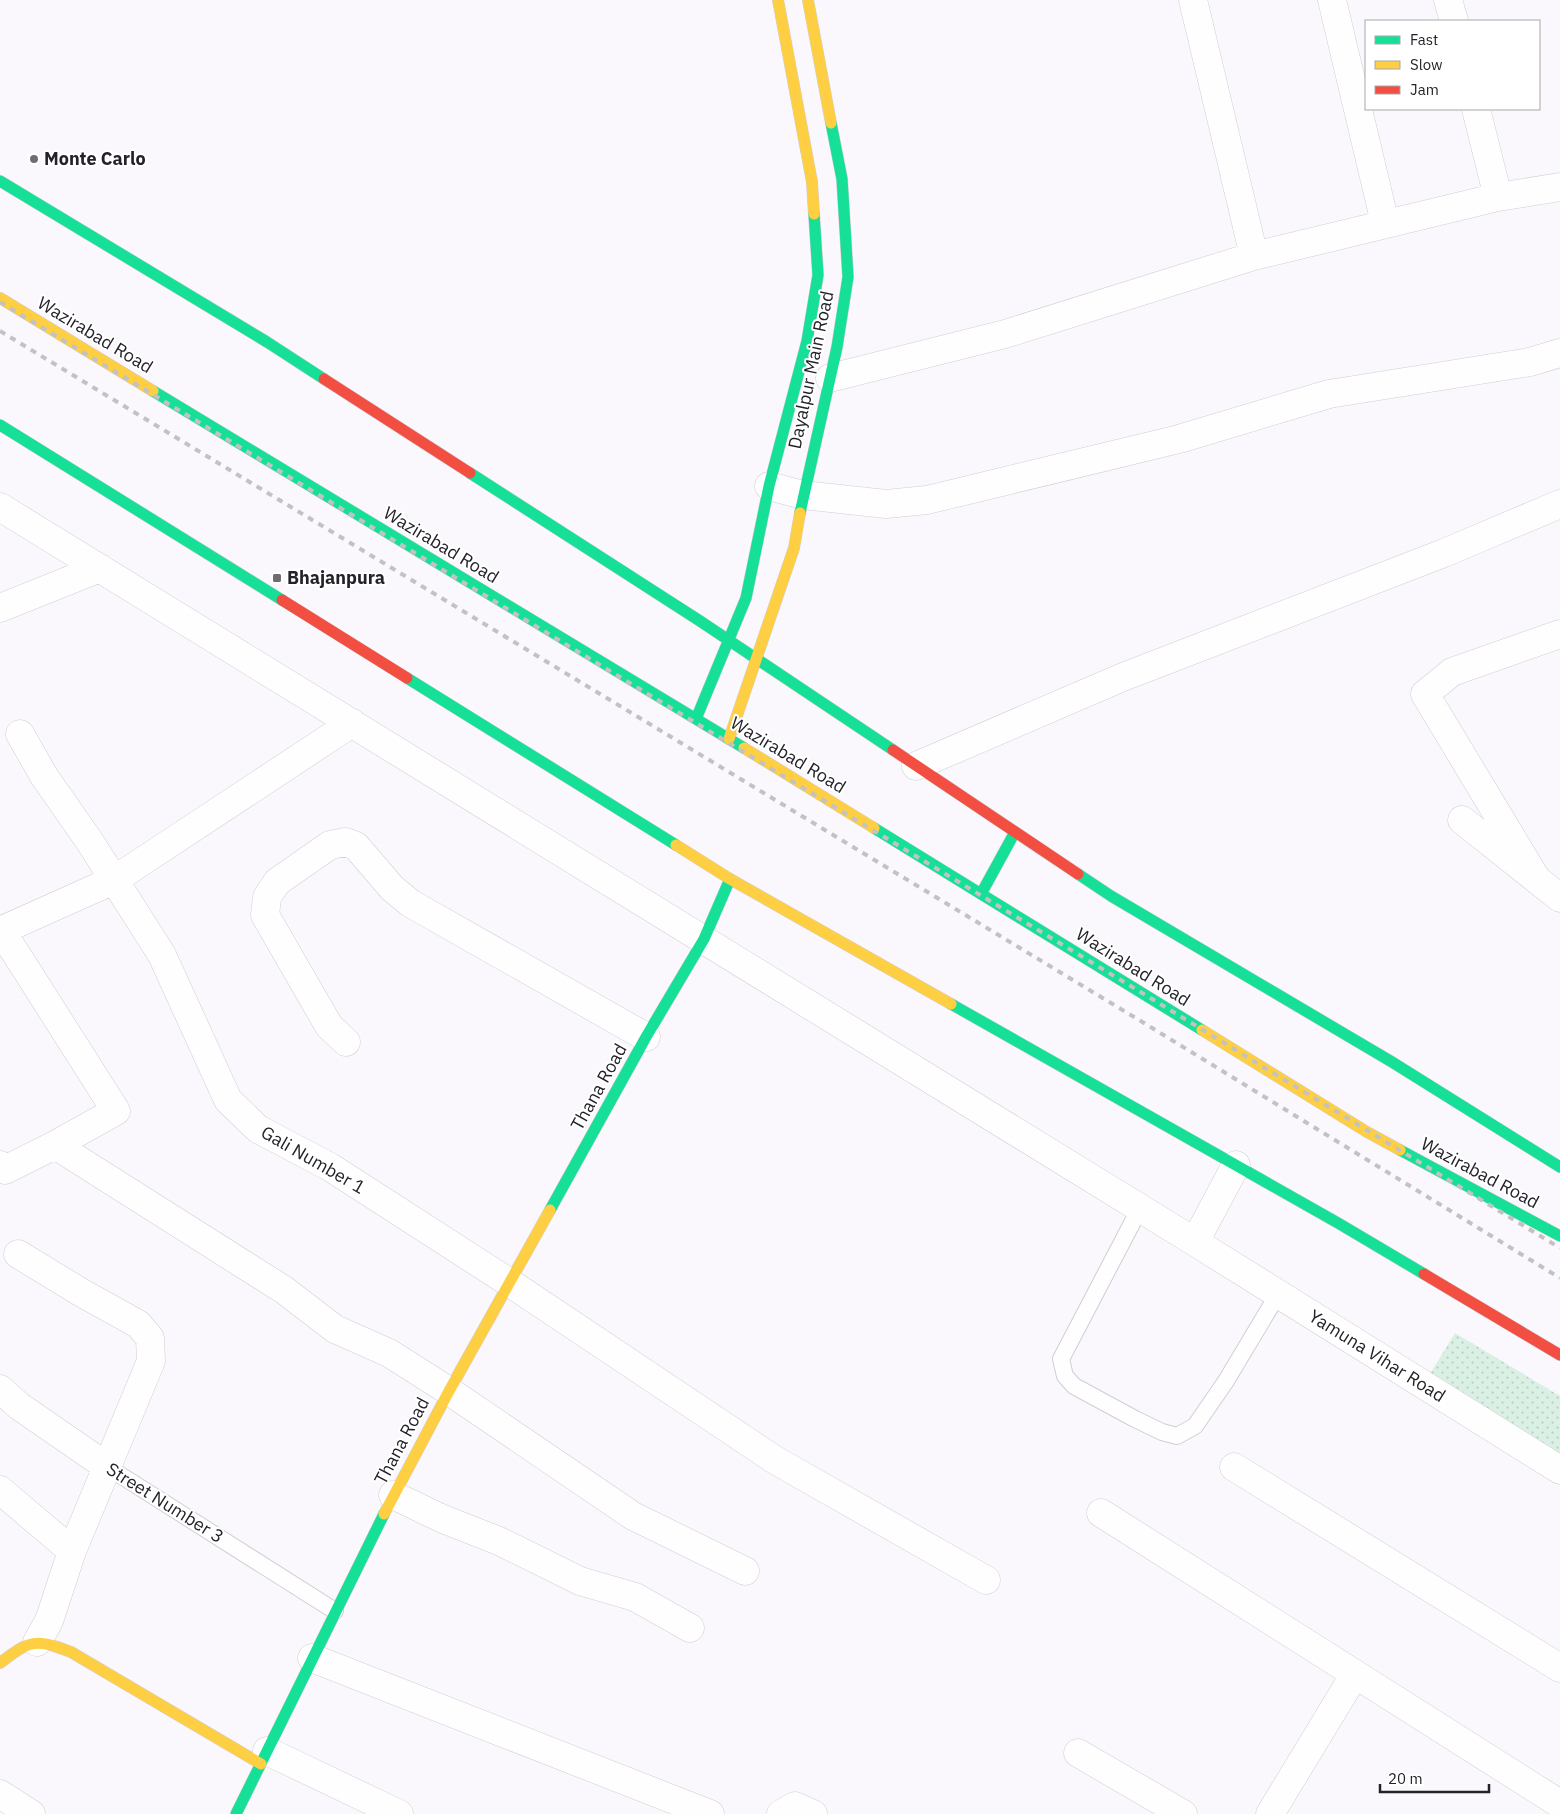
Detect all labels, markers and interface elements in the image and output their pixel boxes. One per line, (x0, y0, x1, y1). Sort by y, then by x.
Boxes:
legend (1365, 20, 1540, 110)
text: Fast (1410, 30, 1438, 49)
text: Slow (1410, 55, 1443, 74)
text: Jam (1410, 80, 1439, 99)
place label: Monte Carlo (44, 147, 146, 170)
marker: Monte Carlo (28, 153, 40, 165)
street label: Dayalpur Main Road (783, 289, 838, 451)
street label: Wazirabad Road (33, 291, 157, 378)
street label: Wazirabad Road (379, 501, 503, 588)
place label: Bhajanpura (287, 566, 385, 589)
marker: Bhajanpura (271, 572, 283, 584)
street label: Wazirabad Road (726, 711, 850, 798)
street label: Wazirabad Road (1072, 922, 1195, 1011)
street label: Thana Road (565, 1039, 632, 1134)
street label: Gali Number 1 (257, 1121, 369, 1199)
street label: Wazirabad Road (1417, 1132, 1543, 1213)
street label: Yamuna Vihar Road (1305, 1304, 1450, 1407)
street label: Thana Road (369, 1393, 434, 1488)
street label: Street Number 3 (102, 1457, 228, 1548)
scale bar (1380, 1762, 1489, 1794)
text: 20 m (1388, 1769, 1423, 1788)

